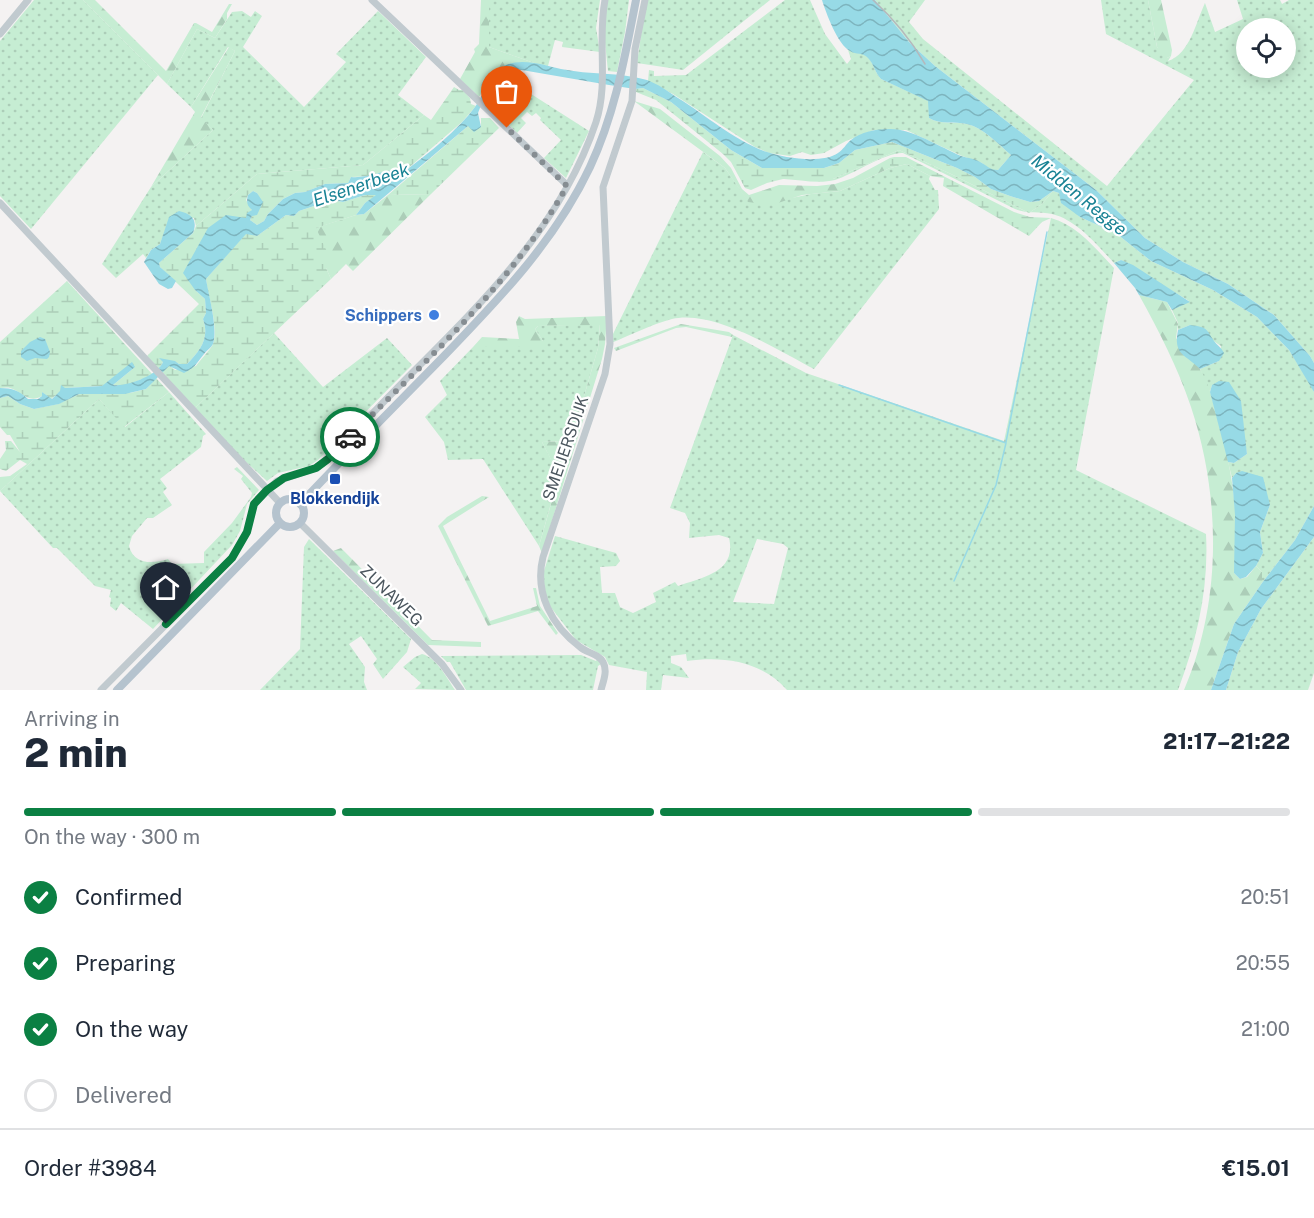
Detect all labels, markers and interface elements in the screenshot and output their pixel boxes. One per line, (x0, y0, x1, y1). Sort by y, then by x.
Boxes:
map controls (1236, 18, 1296, 78)
button: locate (1236, 18, 1296, 78)
pin (481, 66, 532, 128)
icon: bag (490, 75, 523, 108)
water label: Midden Regge (1027, 150, 1131, 240)
water label: Elsenerbeek (310, 158, 412, 211)
place label: Schippers (345, 306, 422, 325)
marker: Schippers (427, 308, 441, 322)
street label: SMEIJERSDIJK (539, 393, 592, 503)
courier (320, 407, 380, 467)
icon: car (334, 421, 367, 454)
marker: Blokkendijk (328, 472, 342, 486)
place label: Blokkendijk (290, 489, 380, 508)
street label: ZUNAWEG (356, 561, 427, 630)
pin (140, 562, 191, 624)
icon: home (149, 571, 182, 604)
text: Arriving in (24, 707, 119, 731)
text: 21:17–21:22 (1163, 728, 1290, 754)
text: 2 min (24, 730, 128, 776)
text: On the way · 300 m (24, 825, 200, 849)
icon: check (24, 881, 57, 914)
text: Confirmed (75, 884, 182, 910)
text: 20:51 (1240, 885, 1290, 909)
icon: check (24, 947, 57, 980)
text: Preparing (75, 950, 176, 976)
text: 20:55 (1236, 951, 1290, 975)
icon: check (24, 1013, 57, 1046)
text: On the way (75, 1016, 188, 1042)
text: 21:00 (1241, 1017, 1290, 1041)
text: Delivered (75, 1082, 172, 1108)
text: Order #3984 (24, 1155, 157, 1181)
text: €15.01 (1222, 1155, 1290, 1181)

